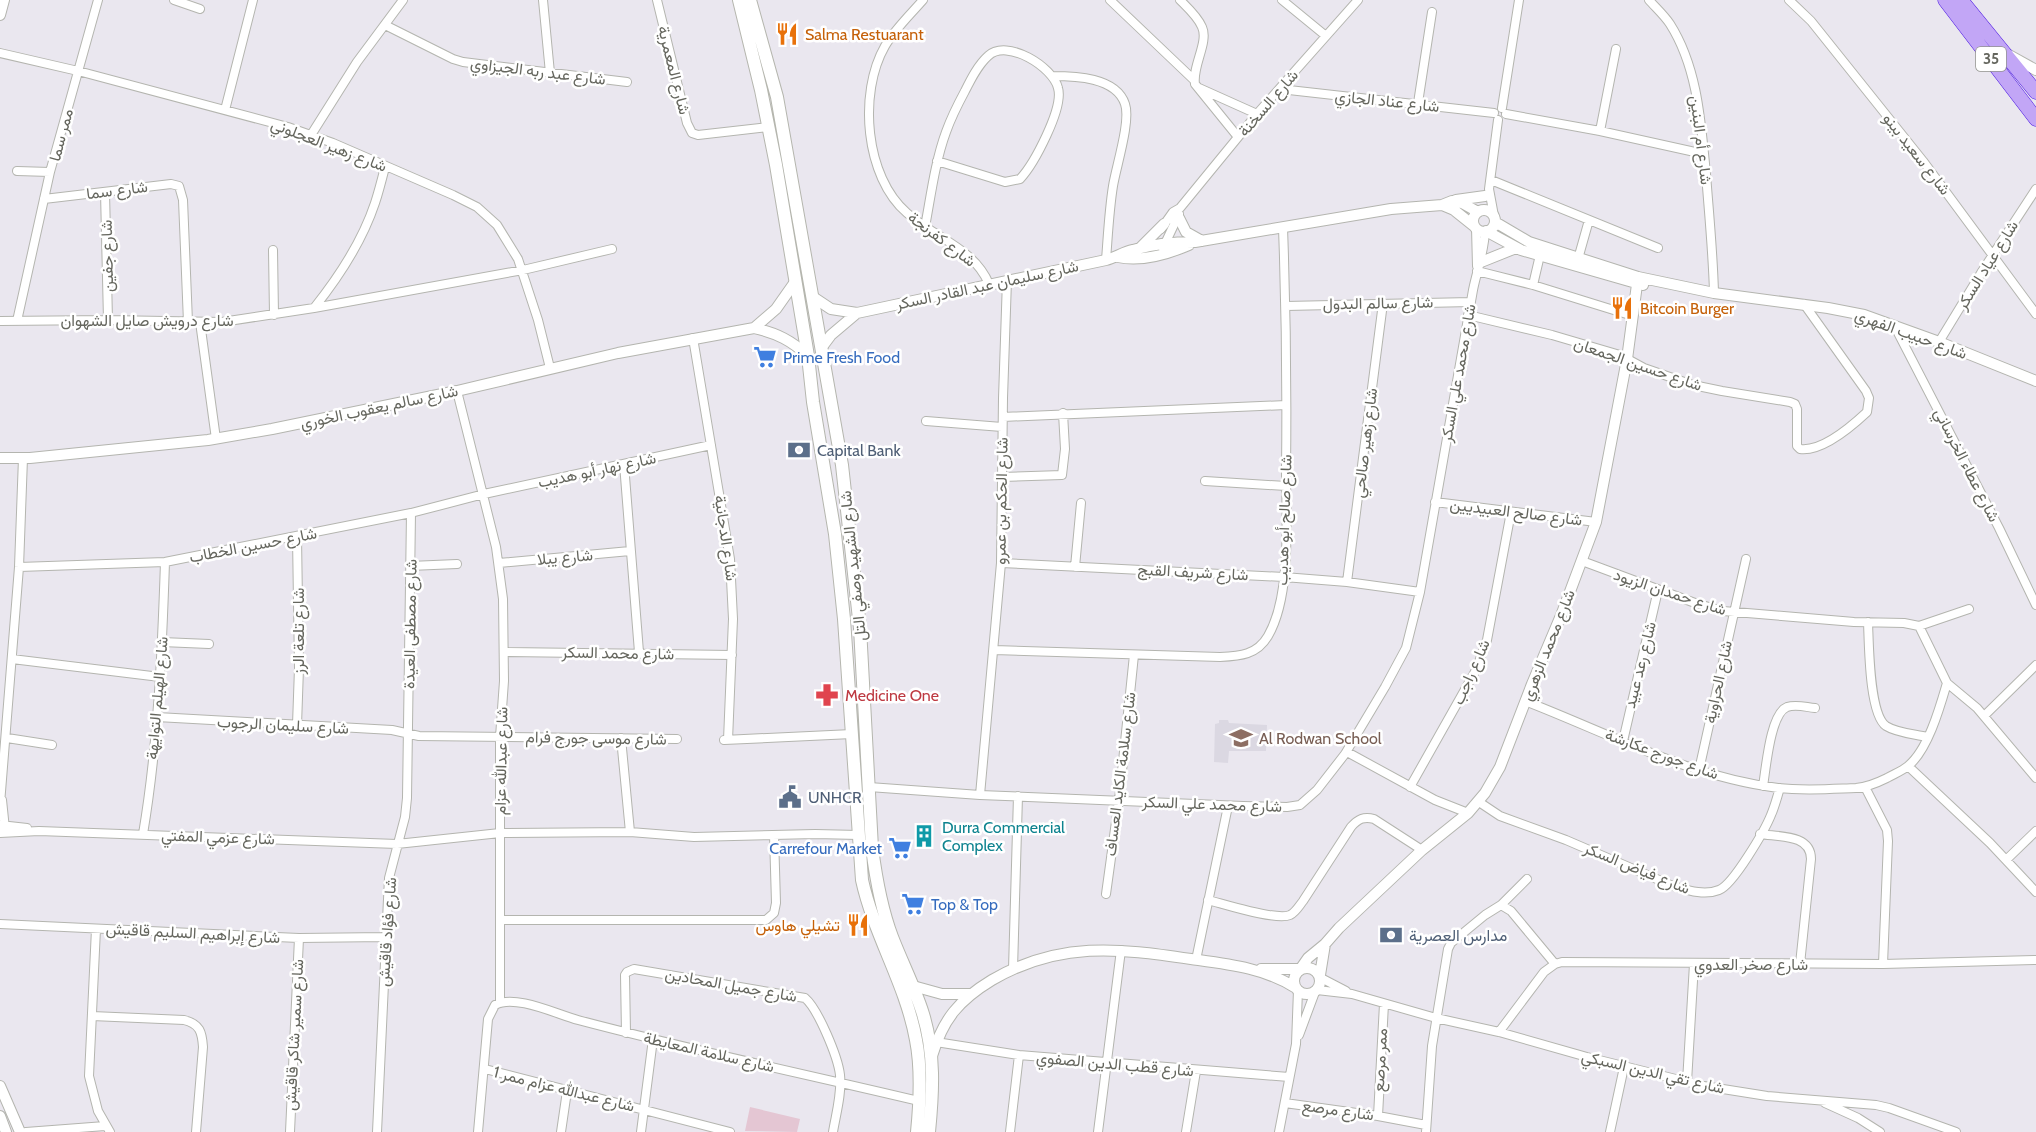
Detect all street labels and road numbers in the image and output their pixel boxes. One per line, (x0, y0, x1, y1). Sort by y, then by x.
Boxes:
street label: شارع المعمرية (652, 24, 694, 117)
road number: 35 (1976, 47, 2006, 71)
street label: شارع عبد ربه الجيزاوي (469, 53, 607, 93)
street label: شارع السخنة (1234, 66, 1304, 142)
street label: شارع عناد الجازي (1333, 86, 1440, 120)
street label: شارع أم البنين (1684, 94, 1716, 186)
street label: ممر سما (45, 107, 78, 164)
street label: شارع سعيد بينو (1878, 109, 1955, 200)
street label: شارع زهير العجلوني (267, 114, 390, 180)
street label: شارع سما (85, 177, 149, 205)
street label: شارع كفرنجة (903, 207, 980, 272)
street label: شارع عياد السكر (1952, 217, 2024, 315)
street label: شارع جفين (97, 220, 119, 292)
street label: شارع سليمان عبد القادر السكر (893, 256, 1081, 316)
street label: شارع سالم البدول (1323, 293, 1434, 315)
street label: شارع محمد علي السكر (1436, 302, 1483, 445)
street label: شارع حبيب الفهري (1851, 305, 1970, 367)
street label: شارع درويش صايل الشهوان (60, 311, 234, 332)
street label: شارع حسين الجمعان (1571, 333, 1704, 397)
street label: شارع سالم يعقوب الخوري (298, 381, 460, 437)
street label: شارع زهير صالحي (1349, 387, 1385, 500)
street label: شارع عطاء الخرساني (1927, 405, 2004, 527)
street label: شارع الحكم بن عمرو (990, 437, 1014, 565)
street label: شارع نهار أبو هديب (536, 448, 658, 494)
street label: شارع صالح أبو هديب (1272, 454, 1298, 586)
street label: شارع الشهيد وصفي التل (836, 489, 874, 642)
street label: شارع الدجانية (709, 494, 741, 582)
street label: شارع صالح العبيديين (1448, 494, 1583, 532)
street label: شارع حسين الخطاب (188, 523, 319, 569)
street label: شارع يبلا (536, 545, 594, 571)
street label: شارع مصطفى العيدة (399, 559, 423, 689)
street label: شارع شريف القبج (1137, 560, 1249, 586)
street label: شارع حمدان الزيود (1611, 565, 1729, 621)
street label: شارع محمد الزهري (1517, 587, 1583, 705)
street label: شارع تلعة الرز (289, 588, 310, 675)
street label: شارع رعد عبيد (1620, 620, 1662, 711)
street label: شارع الهيلم التوايهة (142, 636, 174, 761)
street label: شارع راجب (1448, 636, 1496, 708)
street label: شارع الحراوية (1700, 639, 1738, 726)
street label: شارع محمد السكر (560, 643, 675, 665)
street label: شارع سلامة الكايد العساف (1100, 691, 1141, 857)
street label: شارع عبدالله عزام (491, 707, 513, 815)
street label: شارع سليمان الرجوب (216, 712, 349, 740)
street label: شارع جورج عكارشة (1602, 725, 1721, 785)
street label: شارع موسى جورج فرام (525, 727, 667, 751)
street label: شارع محمد علي السكر (1141, 792, 1282, 820)
street label: شارع عزمي المفتي (161, 826, 275, 852)
street label: شارع فياض السكر (1579, 838, 1693, 900)
street label: شارع فؤاد قاقيش (374, 877, 402, 987)
street label: شارع إبراهيم السليم قاقيش (105, 919, 281, 949)
street label: شارع صخر العدوي (1694, 955, 1808, 978)
street label: شارع سمير شاكر قاقيش (281, 959, 309, 1111)
street label: شارع جميل المحادين (663, 964, 798, 1008)
street label: شارع سلامة المعايطة (641, 1028, 776, 1078)
street label: ممر مرصع (1369, 1028, 1393, 1093)
street label: شارع تقي الدين السبكي (1579, 1046, 1726, 1102)
street label: شارع قطب الدين الصفوي (1035, 1048, 1195, 1084)
street label: شارع عبدالله عزام ممر 1 (491, 1062, 637, 1118)
street label: شارع مرصع (1301, 1096, 1375, 1126)

